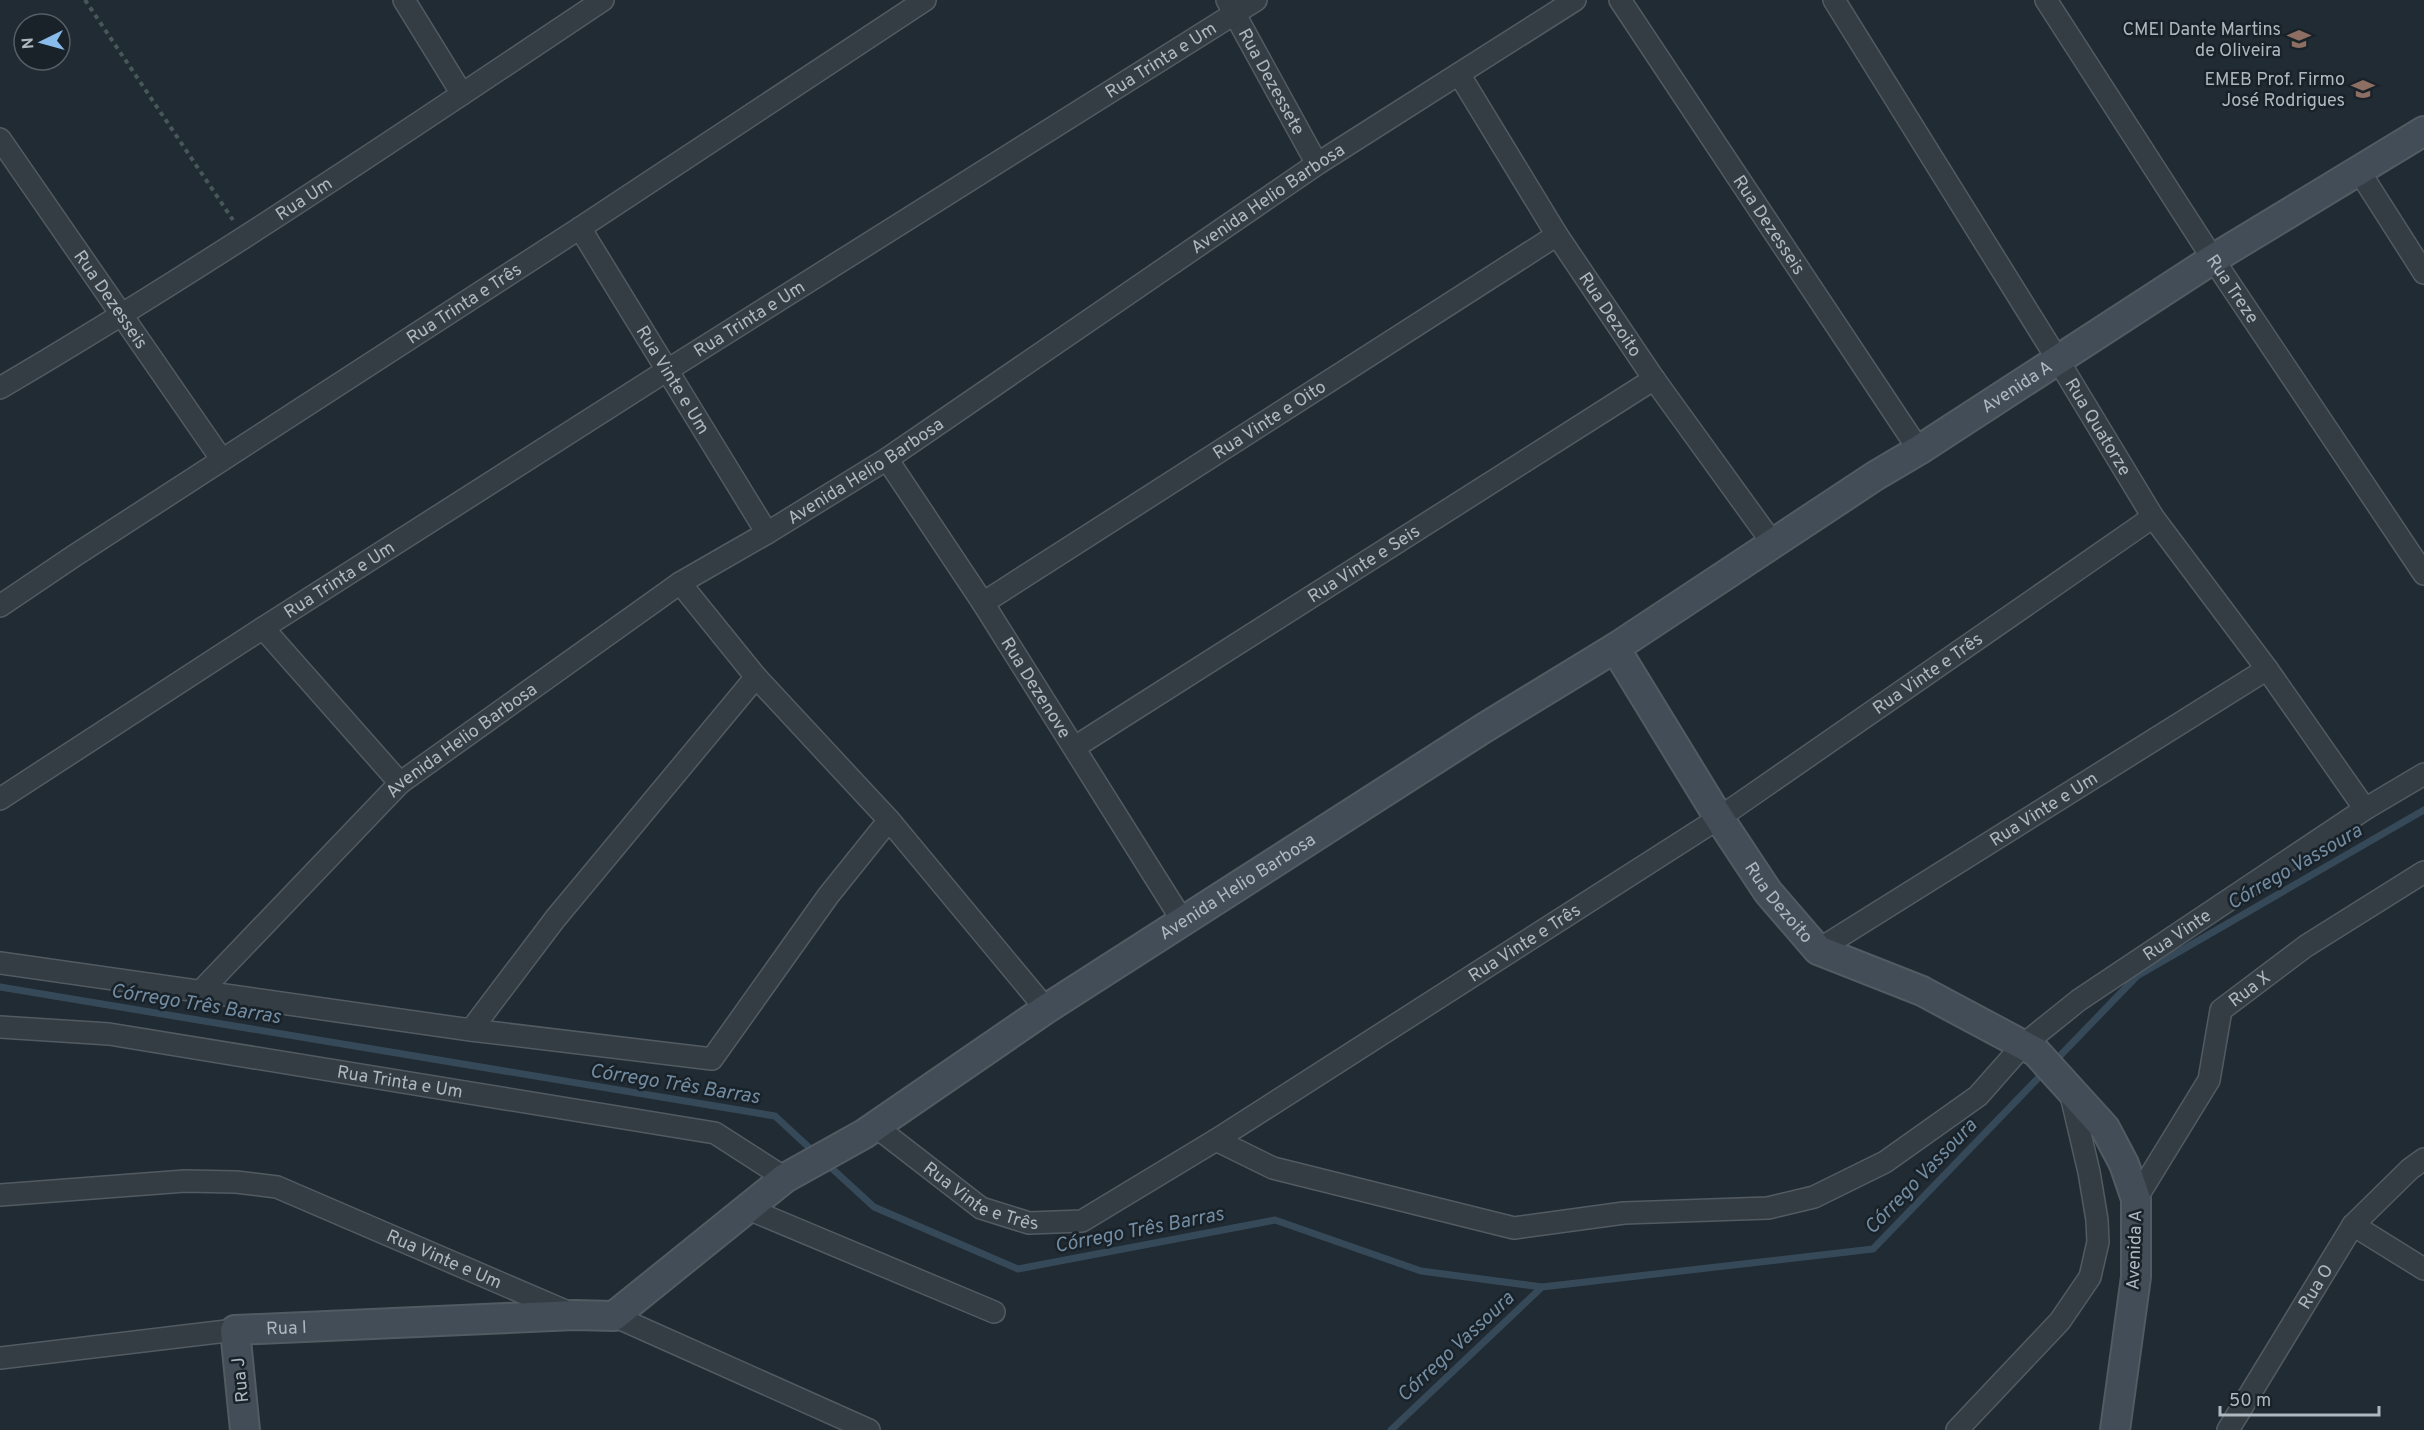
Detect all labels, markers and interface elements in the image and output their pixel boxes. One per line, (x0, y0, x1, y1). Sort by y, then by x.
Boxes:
north arrow (12, 12, 72, 72)
street label: Rua Trinta e Um (1102, 18, 1221, 105)
place label: CMEI Dante Martins de Oliveira (2123, 19, 2281, 63)
street label: Rua Dezessete (1232, 25, 1309, 140)
school or university icon: CMEI Dante Martins de Oliveira (2286, 26, 2312, 52)
text: N (19, 37, 40, 50)
place label: EMEB Prof. Firmo José Rodrigues (2204, 69, 2345, 113)
school or university icon: EMEB Prof. Firmo José Rodrigues (2350, 76, 2376, 102)
street label: Avenida Helio Barbosa (1187, 139, 1350, 260)
street label: Rua Dezesseis (1727, 171, 1810, 280)
street label: Rua Um (272, 173, 337, 227)
street label: Rua Dezesseis (67, 246, 152, 354)
street label: Rua Treze (2200, 251, 2263, 329)
street label: Rua Trinta e Três (403, 259, 527, 350)
street label: Rua Dezoito (1572, 268, 1646, 362)
street label: Rua Trinta e Um (690, 276, 810, 364)
street label: Rua Vinte e Um (630, 322, 714, 439)
street label: Avenida A (1978, 356, 2057, 419)
street label: Rua Quatorze (2059, 374, 2135, 481)
street label: Rua Vinte e Oito (1209, 376, 1331, 466)
street label: Avenida Helio Barbosa (784, 413, 949, 531)
street label: Rua Vinte e Seis (1304, 521, 1425, 609)
street label: Rua Trinta e Um (280, 537, 400, 625)
street label: Rua Vinte e Três (1869, 628, 1988, 721)
street label: Rua Dezenove (994, 633, 1075, 743)
street label: Avenida Helio Barbosa (382, 679, 542, 804)
street label: Rua Vinte e Um (1986, 768, 2103, 853)
water label: Córrego Vassoura (2223, 818, 2368, 917)
street label: Avenida Helio Barbosa (1155, 829, 1321, 946)
street label: Rua Dezoito (1739, 858, 1817, 949)
street label: Rua Vinte e Três (1465, 899, 1586, 988)
street label: Rua Vinte (2139, 905, 2216, 967)
street label: Rua X (2225, 967, 2276, 1013)
water label: Córrego Três Barras (109, 979, 283, 1031)
water label: Córrego Três Barras (588, 1059, 762, 1111)
street label: Rua Trinta e Um (335, 1061, 464, 1105)
water label: Córrego Vassoura (1859, 1113, 1984, 1241)
street label: Rua Vinte e Três (918, 1158, 1039, 1236)
water label: Córrego Três Barras (1053, 1202, 1227, 1260)
street label: Avenida A (2123, 1210, 2148, 1291)
street label: Rua Vinte e Um (383, 1225, 505, 1295)
street label: Rua O (2294, 1261, 2339, 1314)
water label: Córrego Vassoura (1392, 1286, 1521, 1409)
street label: Rua I (266, 1317, 307, 1342)
street label: Rua J (228, 1356, 255, 1404)
scale bar (2220, 1379, 2379, 1417)
text: 50 m (2229, 1390, 2271, 1413)

